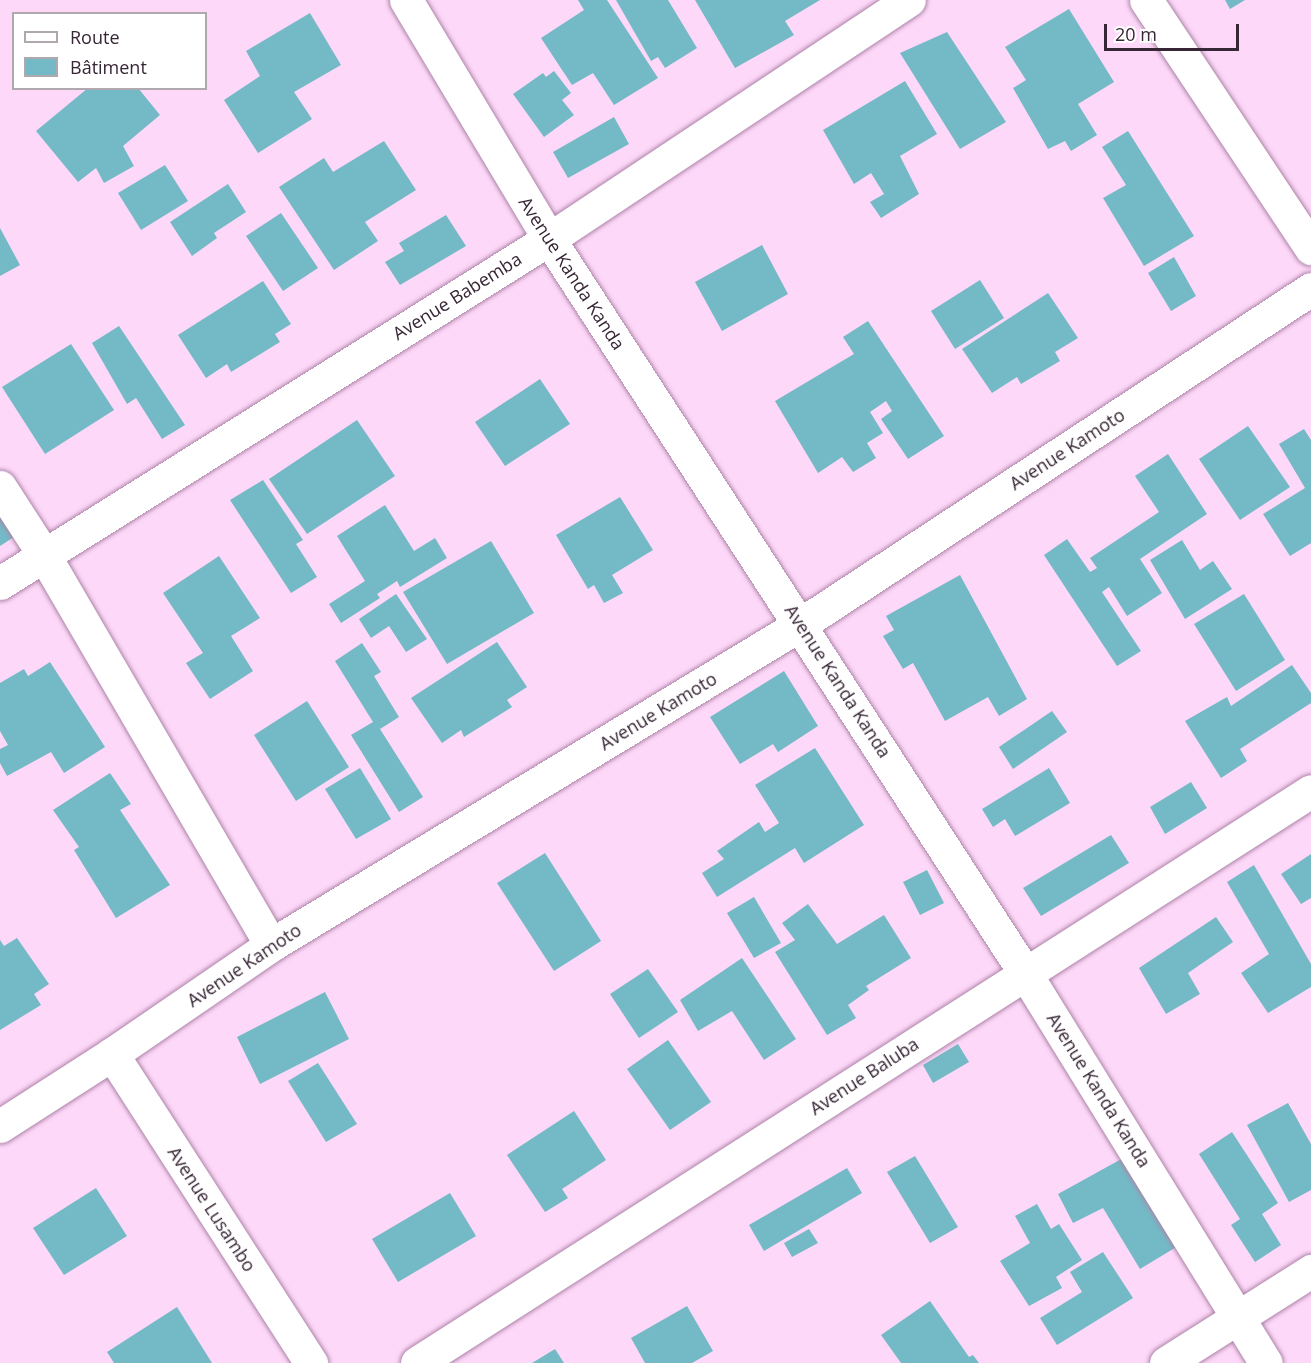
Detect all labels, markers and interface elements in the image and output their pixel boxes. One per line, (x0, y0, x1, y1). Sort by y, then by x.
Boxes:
legend (12, 12, 207, 90)
scale bar (1107, 12, 1242, 50)
text: 20 m (1115, 22, 1157, 46)
text: Route (70, 25, 120, 49)
text: Bâtiment (70, 55, 147, 79)
street label: Avenue Kanda Kanda (514, 192, 630, 354)
street label: Avenue Babemba (389, 248, 525, 344)
street label: Avenue Kamoto (1005, 404, 1129, 494)
street label: Avenue Kanda Kanda (780, 600, 896, 762)
street label: Avenue Kamoto (595, 667, 721, 755)
street label: Avenue Kamoto (183, 919, 305, 1011)
street label: Avenue Kanda Kanda (1043, 1009, 1155, 1171)
street label: Avenue Baluba (805, 1033, 923, 1119)
street label: Avenue Lusambo (163, 1142, 261, 1276)

